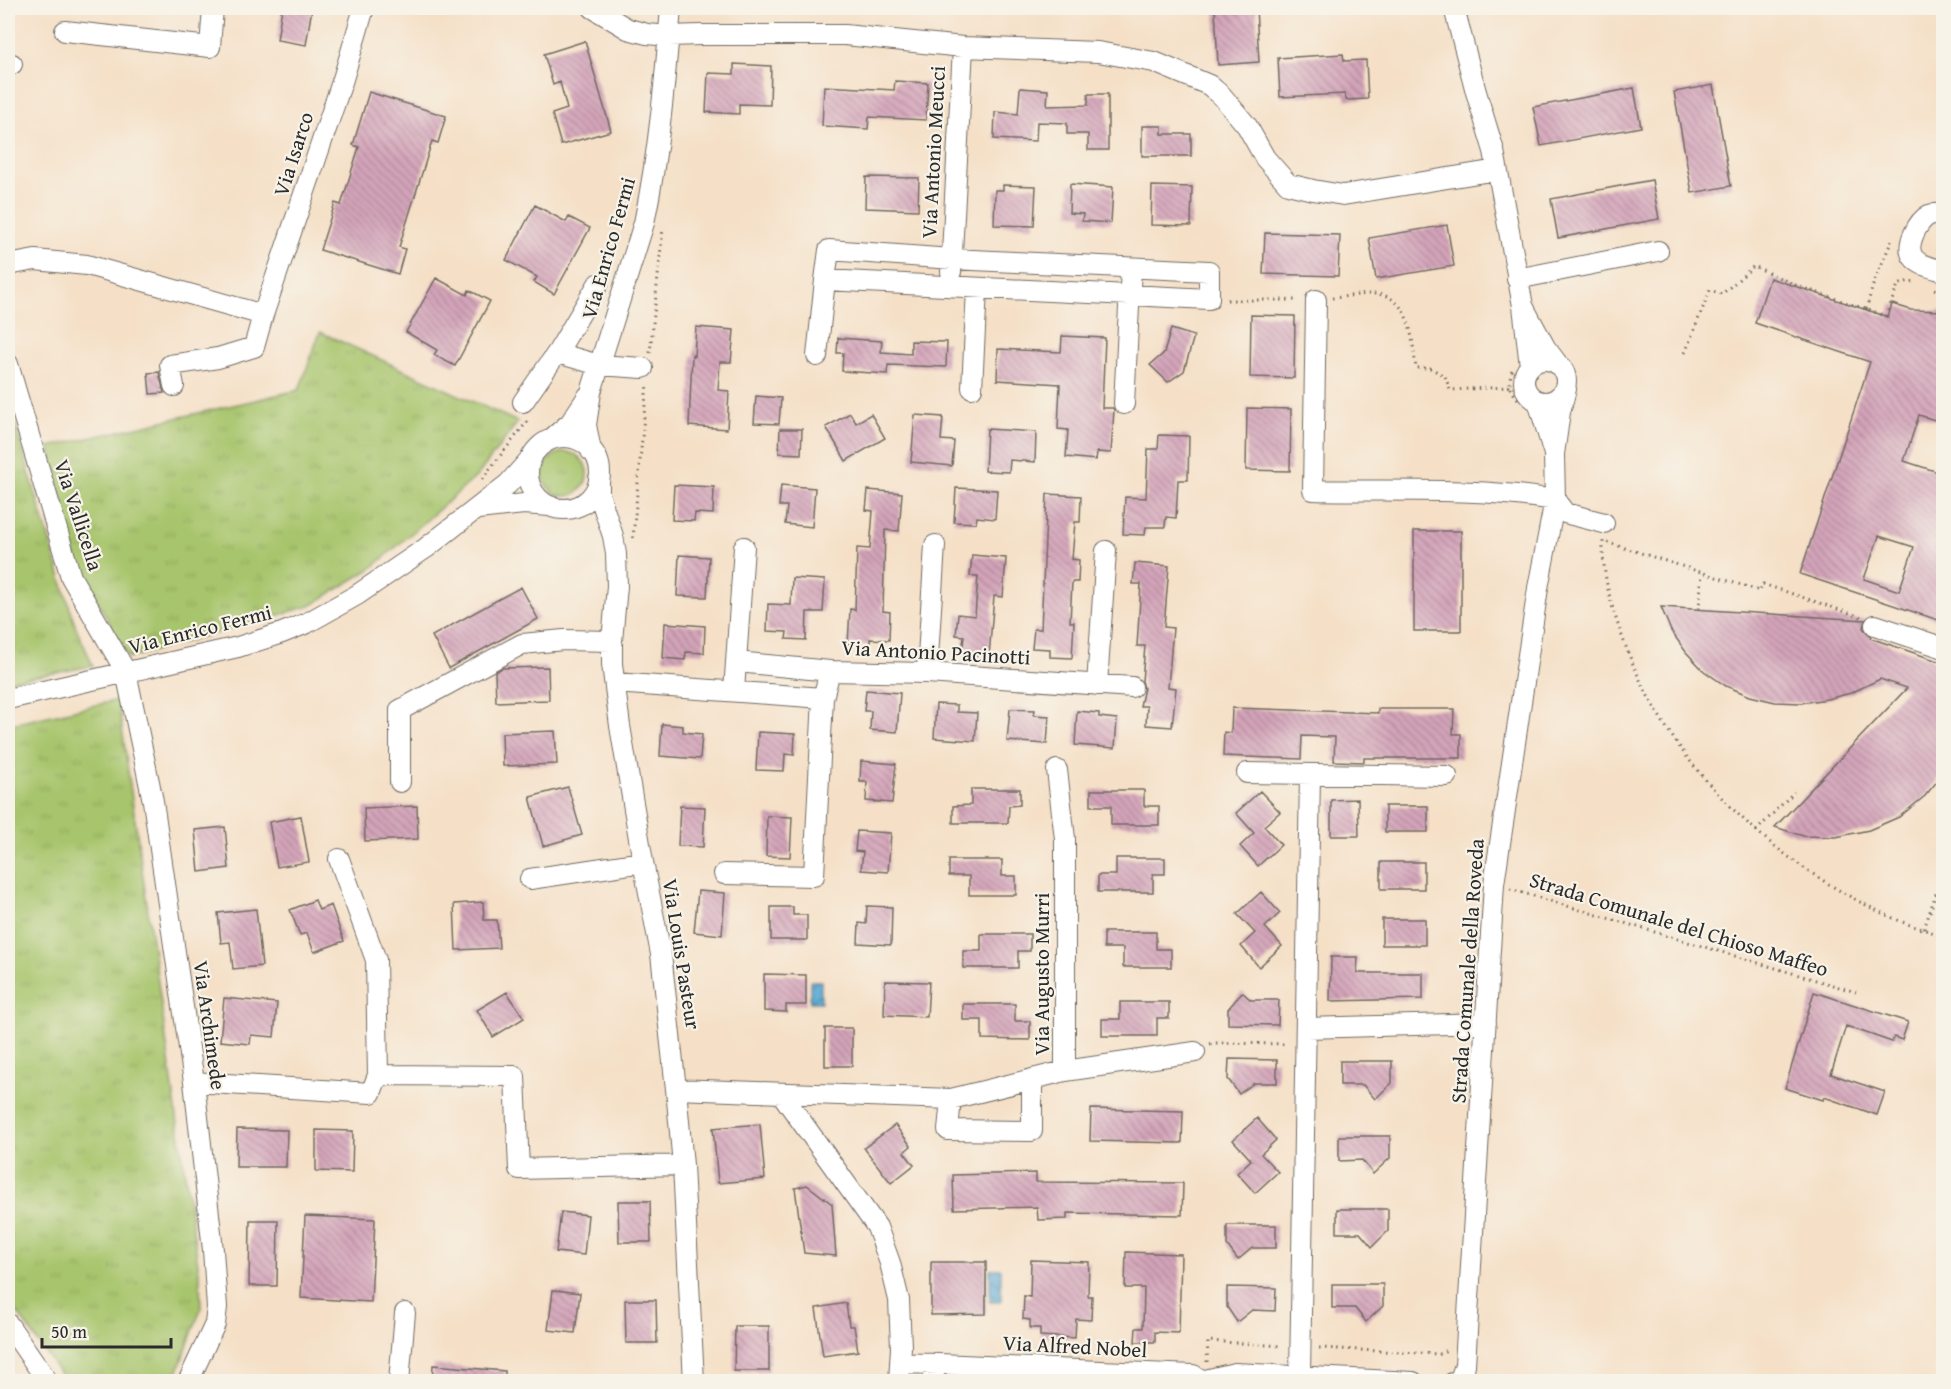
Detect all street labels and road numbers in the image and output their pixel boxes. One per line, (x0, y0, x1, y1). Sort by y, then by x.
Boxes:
street label: Via Antonio Meucci (913, 65, 953, 239)
street label: Via Isarco (265, 108, 321, 200)
street label: Via Enrico Fermi (573, 173, 643, 323)
street label: Via Vallicella (46, 455, 112, 575)
street label: Via Enrico Fermi (125, 596, 275, 662)
street label: Via Antonio Pacinotti (841, 632, 1032, 672)
street label: Strada Comunale della Roveda (1442, 838, 1492, 1104)
street label: Strada Comunale del Chioso Maffeo (1526, 864, 1832, 984)
street label: Via Louis Pasteur (655, 876, 709, 1032)
street label: Via Augusto Murri (1026, 892, 1057, 1055)
street label: Via Archimede (186, 958, 234, 1092)
street label: Via Alfred Nobel (1002, 1327, 1148, 1365)

